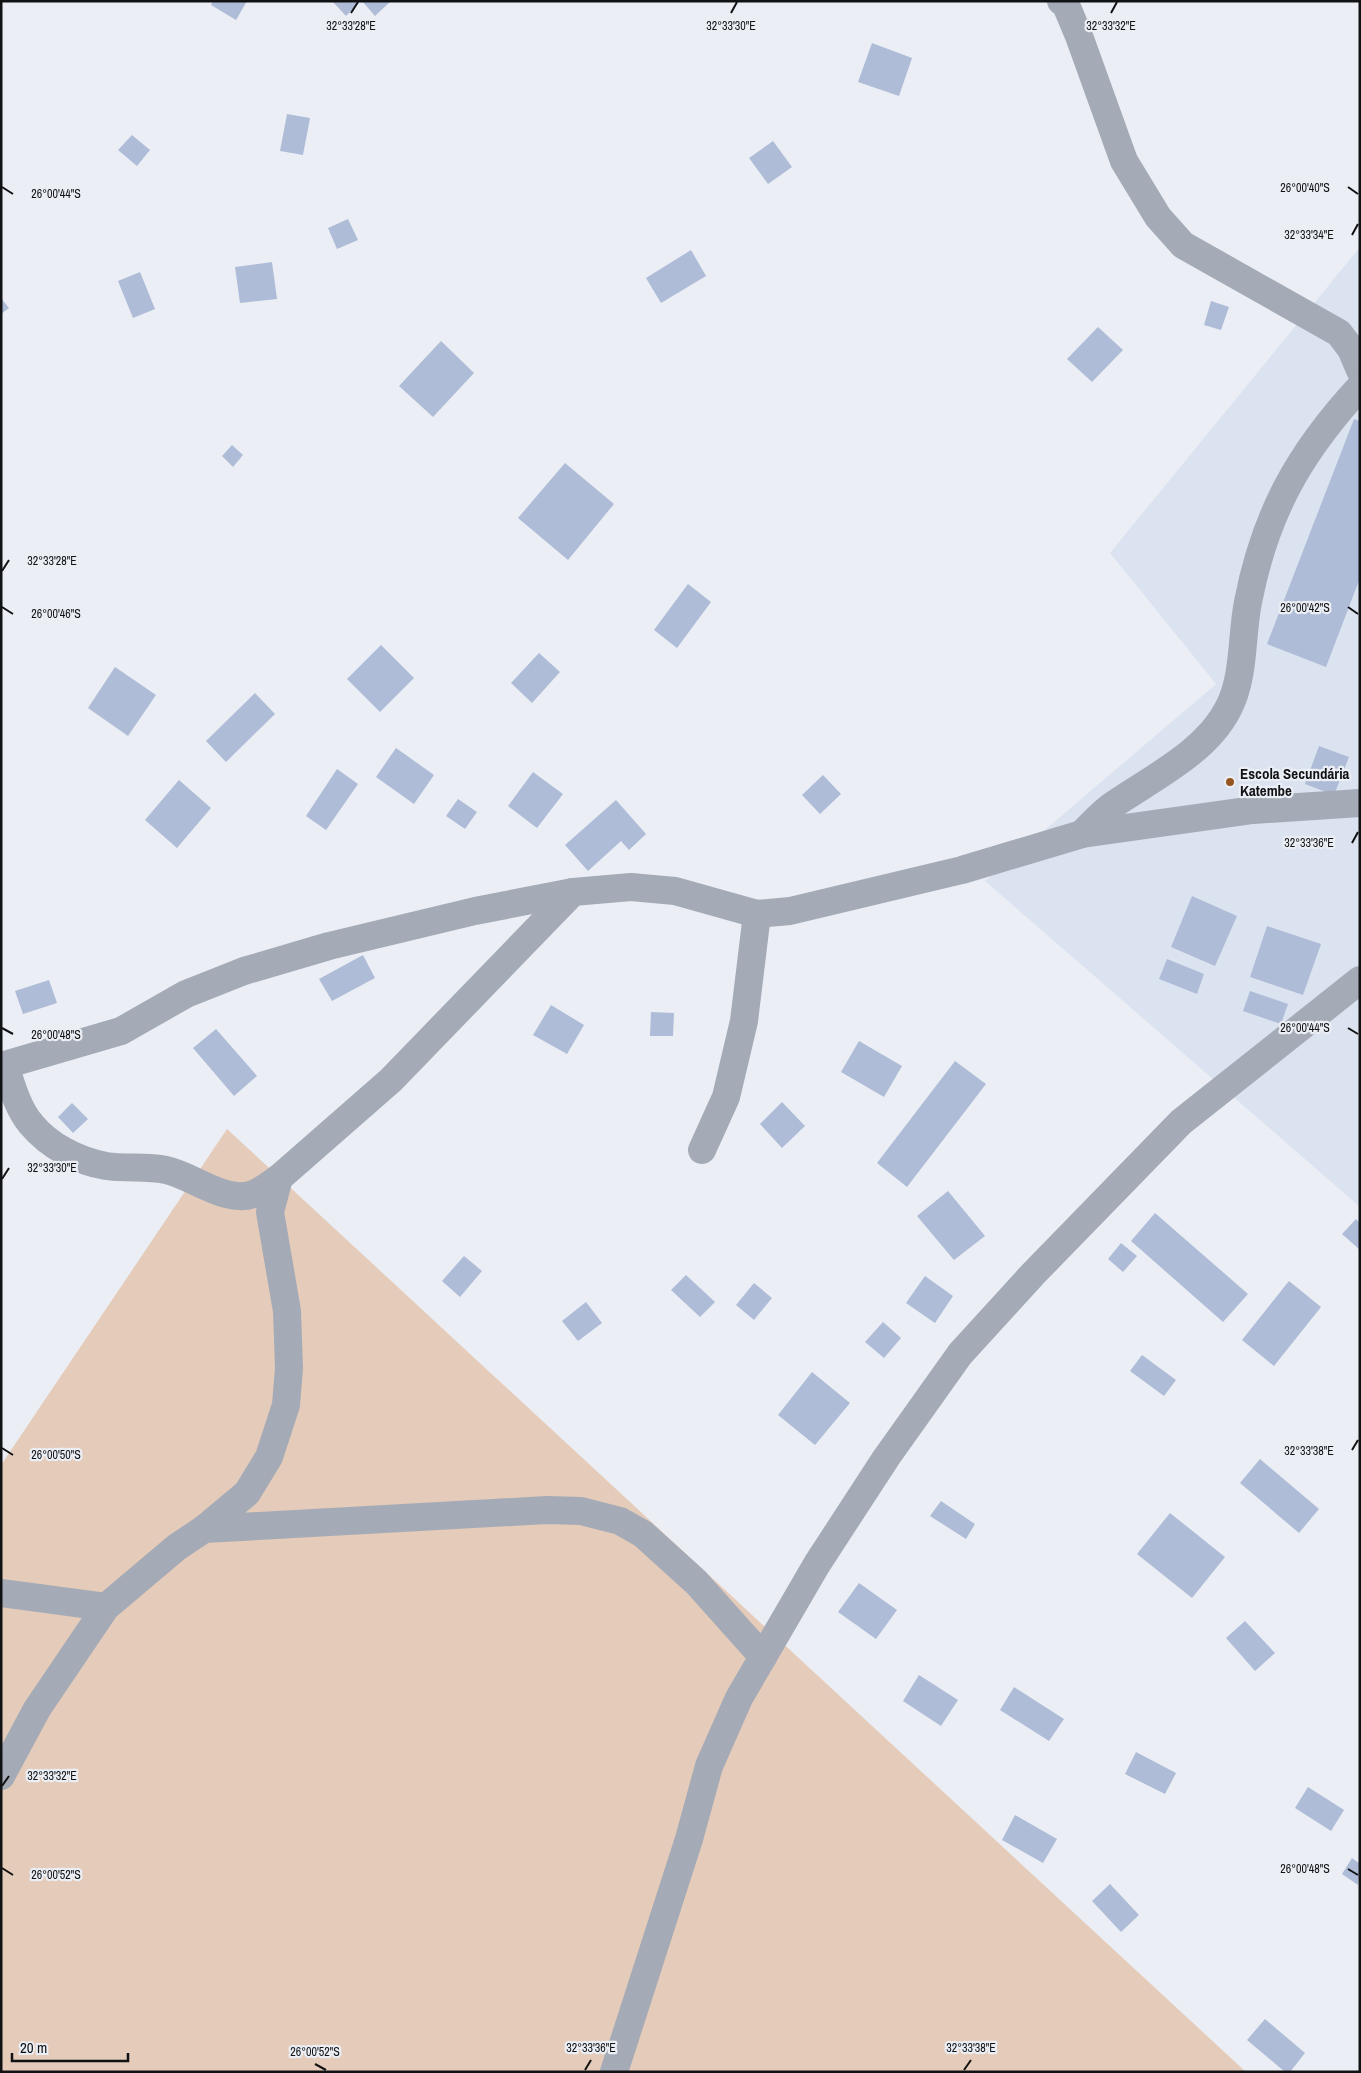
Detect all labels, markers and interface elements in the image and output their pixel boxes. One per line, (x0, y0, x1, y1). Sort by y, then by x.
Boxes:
text: 32°33'28"E (326, 18, 376, 34)
text: 32°33'30"E (706, 18, 756, 34)
text: 32°33'32"E (1086, 18, 1136, 34)
text: 26°00'40"S (1280, 180, 1330, 196)
text: 26°00'44"S (31, 186, 81, 202)
text: 32°33'34"E (1284, 227, 1334, 243)
text: 32°33'28"E (27, 553, 77, 569)
text: 26°00'42"S (1280, 600, 1330, 616)
text: 26°00'46"S (31, 606, 81, 622)
place label: Escola Secundária Katembe (1240, 763, 1350, 801)
marker: Escola Secundária Katembe (1224, 776, 1236, 788)
text: 32°33'36"E (1284, 835, 1334, 851)
text: 26°00'44"S (1280, 1020, 1330, 1036)
text: 26°00'48"S (31, 1027, 81, 1043)
text: 32°33'30"E (27, 1160, 77, 1176)
text: 32°33'38"E (1284, 1443, 1334, 1459)
text: 26°00'50"S (31, 1447, 81, 1463)
text: 32°33'32"E (27, 1768, 77, 1784)
text: 26°00'48"S (1280, 1861, 1330, 1877)
text: 26°00'52"S (31, 1867, 81, 1883)
scale bar (12, 2030, 129, 2062)
text: 20 m (20, 2037, 47, 2058)
text: 32°33'36"E (566, 2040, 616, 2056)
text: 32°33'38"E (946, 2040, 996, 2056)
text: 26°00'52"S (290, 2044, 340, 2060)

